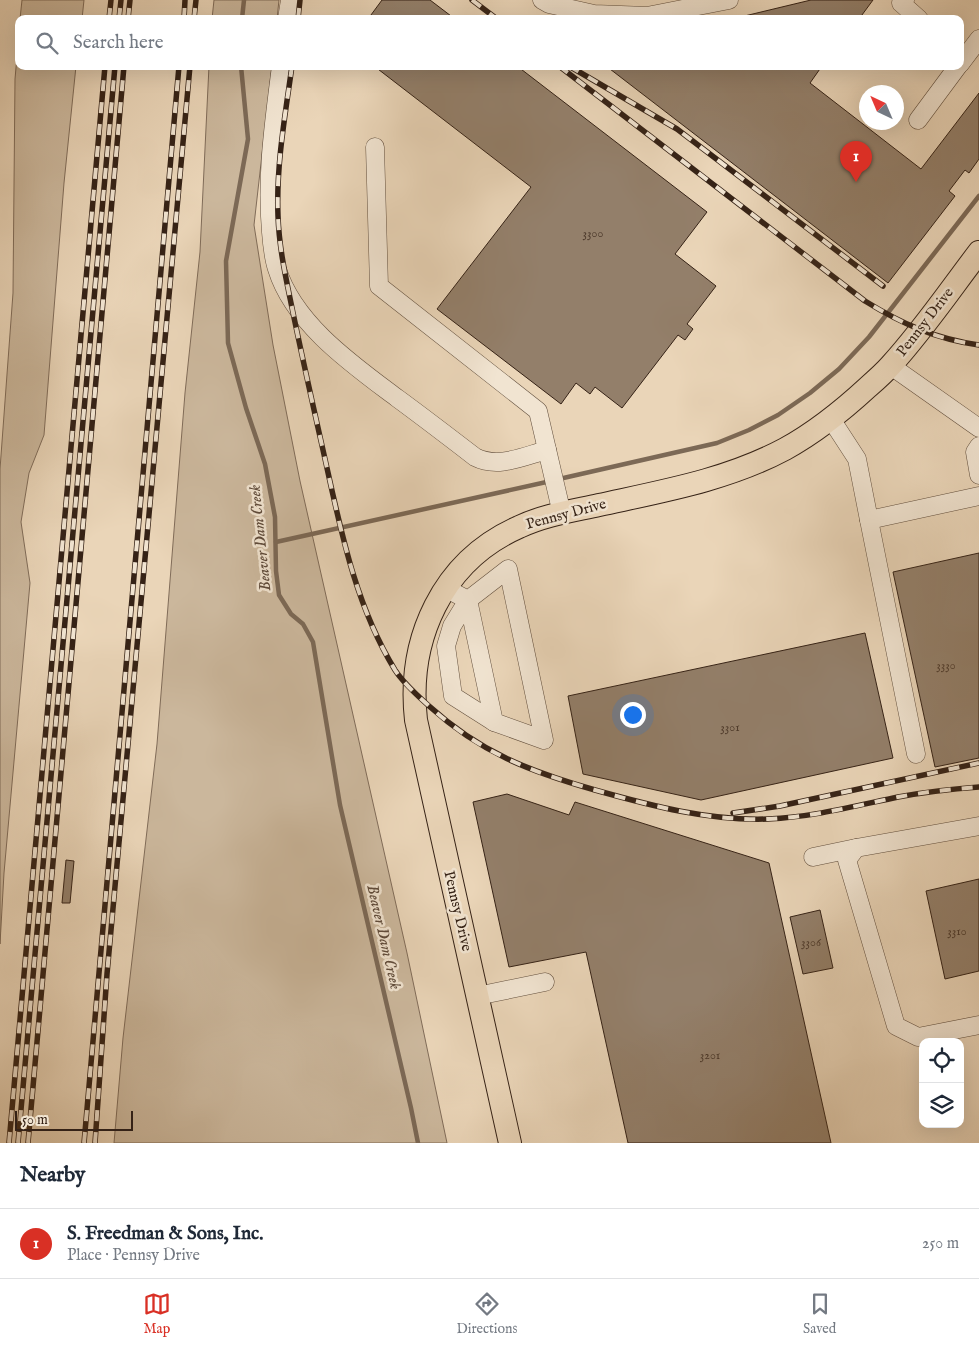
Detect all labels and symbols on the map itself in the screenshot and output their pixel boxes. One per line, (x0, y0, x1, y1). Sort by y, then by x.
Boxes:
north arrow (859, 85, 904, 130)
pin: 1 (840, 141, 872, 182)
house number: 3300 (583, 226, 603, 241)
street label: Pennsy Drive (892, 284, 958, 360)
water label: Beaver Dam Creek (245, 483, 277, 592)
street label: Pennsy Drive (524, 494, 608, 534)
house number: 3330 (936, 658, 956, 673)
your location (620, 702, 646, 728)
house number: 3301 (720, 720, 740, 735)
street label: Pennsy Drive (439, 869, 477, 953)
water label: Beaver Dam Creek (361, 883, 405, 992)
house number: 3310 (947, 924, 967, 939)
house number: 3306 (801, 935, 822, 950)
house number: 3201 (700, 1048, 720, 1063)
scale bar (15, 1108, 132, 1131)

